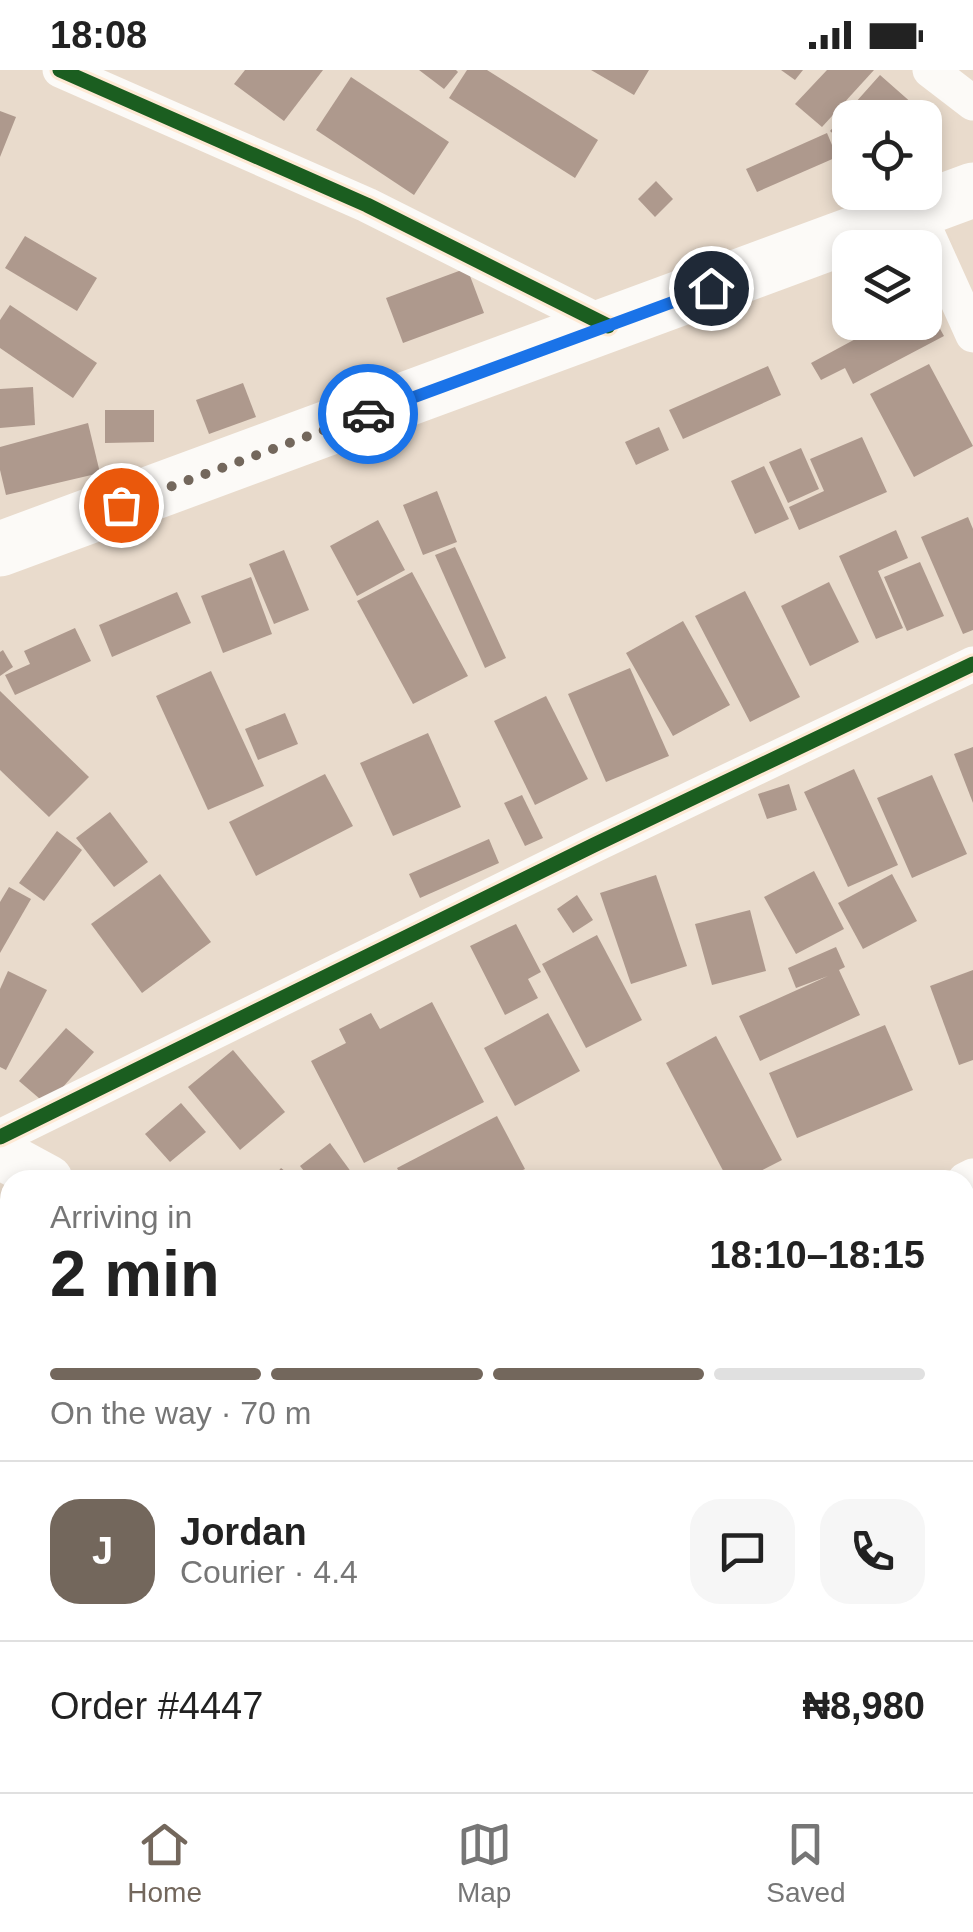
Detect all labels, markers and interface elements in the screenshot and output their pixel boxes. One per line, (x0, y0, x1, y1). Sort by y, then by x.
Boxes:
text: 18:08 (50, 14, 147, 56)
map controls (832, 100, 942, 340)
button: locate (832, 100, 942, 210)
button: layers (832, 230, 942, 340)
pin (669, 246, 754, 331)
icon: home (684, 261, 739, 316)
courier (318, 364, 418, 464)
icon: car (341, 387, 396, 442)
pin (79, 463, 164, 548)
icon: bag (94, 478, 149, 533)
text: Arriving in (50, 1199, 192, 1235)
text: 18:10–18:15 (709, 1234, 925, 1276)
text: 2 min (50, 1237, 220, 1310)
text: On the way · 70 m (50, 1395, 311, 1431)
button: chat (690, 1499, 795, 1604)
button: phone (820, 1499, 925, 1604)
text: Jordan (180, 1511, 307, 1553)
text: J (92, 1530, 113, 1572)
text: Courier · 4.4 (180, 1554, 358, 1590)
text: Order #4447 (50, 1685, 263, 1727)
text: ₦8,980 (802, 1685, 925, 1727)
tab: Home (127, 1817, 202, 1909)
tab: Map (457, 1817, 512, 1909)
tab: Saved (766, 1817, 846, 1909)

